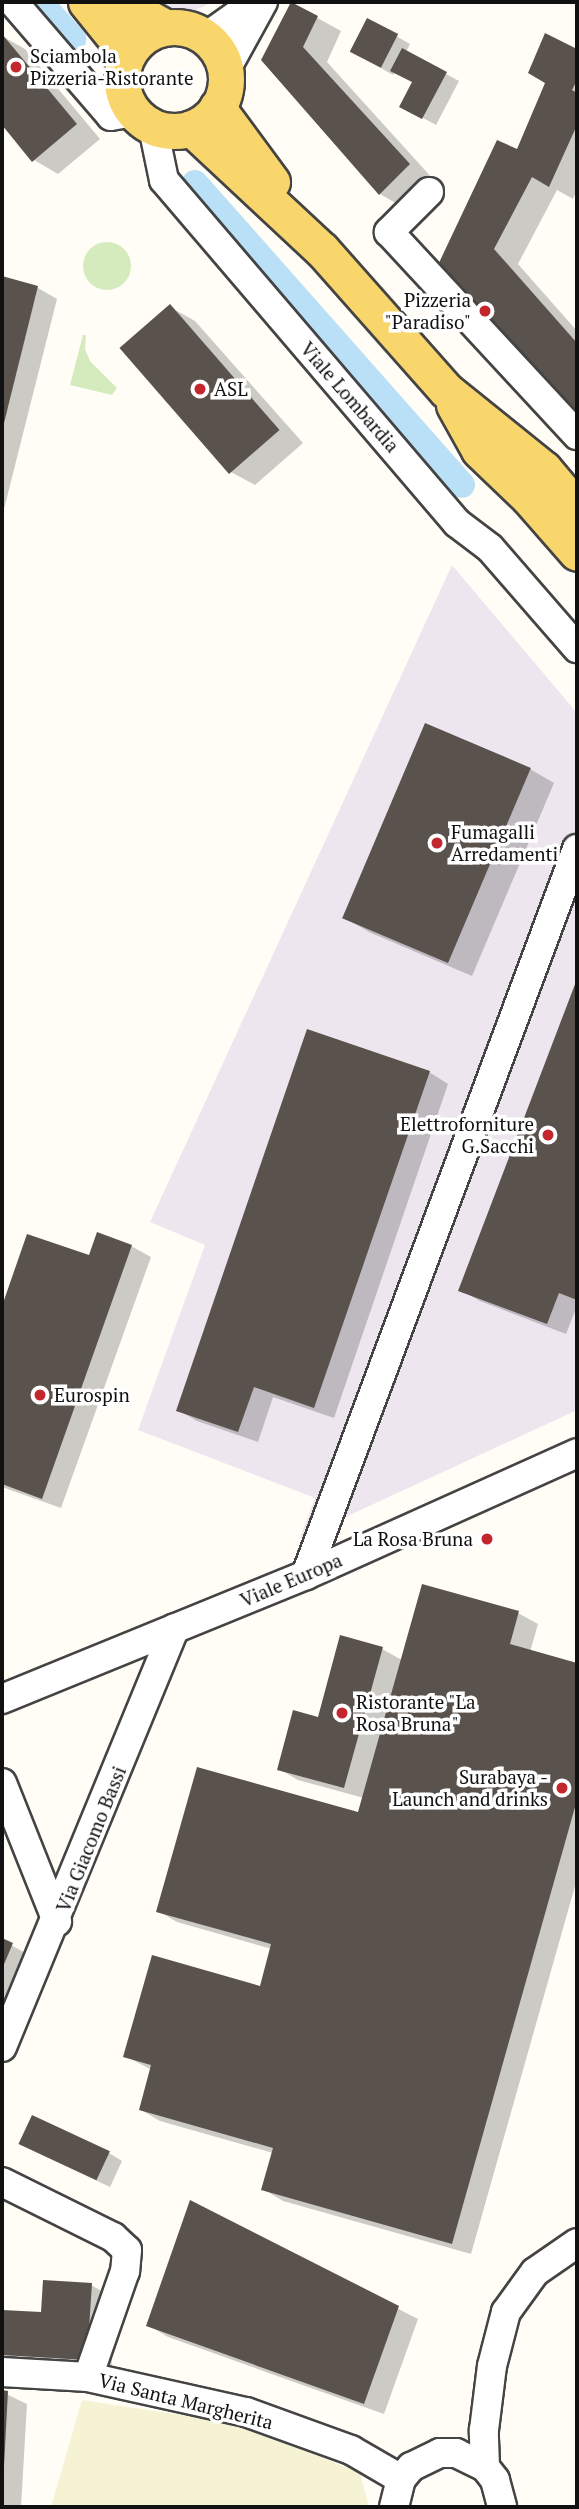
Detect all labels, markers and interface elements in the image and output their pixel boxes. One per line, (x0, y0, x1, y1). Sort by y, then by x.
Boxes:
place label: Sciambola Pizzeria-Ristorante (30, 45, 194, 89)
marker: Sciambola Pizzeria-Ristorante (8, 59, 24, 75)
place label: Pizzeria "Paradiso" (385, 289, 471, 333)
marker: Pizzeria "Paradiso" (477, 303, 493, 319)
street label: Viale Lombardia (296, 337, 404, 457)
place label: ASL (214, 378, 248, 400)
marker: ASL (192, 381, 208, 397)
place label: Fumagalli Arredamenti (451, 821, 558, 865)
marker: Fumagalli Arredamenti (429, 835, 445, 851)
place label: Elettroforniture G.Sacchi (400, 1113, 534, 1157)
marker: Elettroforniture G.Sacchi (540, 1127, 556, 1143)
place label: Eurospin (54, 1384, 130, 1406)
marker: Eurospin (32, 1387, 48, 1403)
place label: La Rosa Bruna (353, 1528, 473, 1550)
marker: La Rosa Bruna (479, 1531, 495, 1547)
street label: Viale Europa (237, 1548, 345, 1612)
place label: Ristorante "La Rosa Bruna" (356, 1691, 476, 1735)
marker: Ristorante "La Rosa Bruna" (334, 1705, 350, 1721)
street label: Via Giacomo Bassi (51, 1763, 131, 1915)
place label: Surabaya - Launch and drinks (392, 1766, 548, 1810)
marker: Surabaya - Launch and drinks (554, 1780, 570, 1796)
street label: Via Santa Margherita (96, 2368, 276, 2434)

